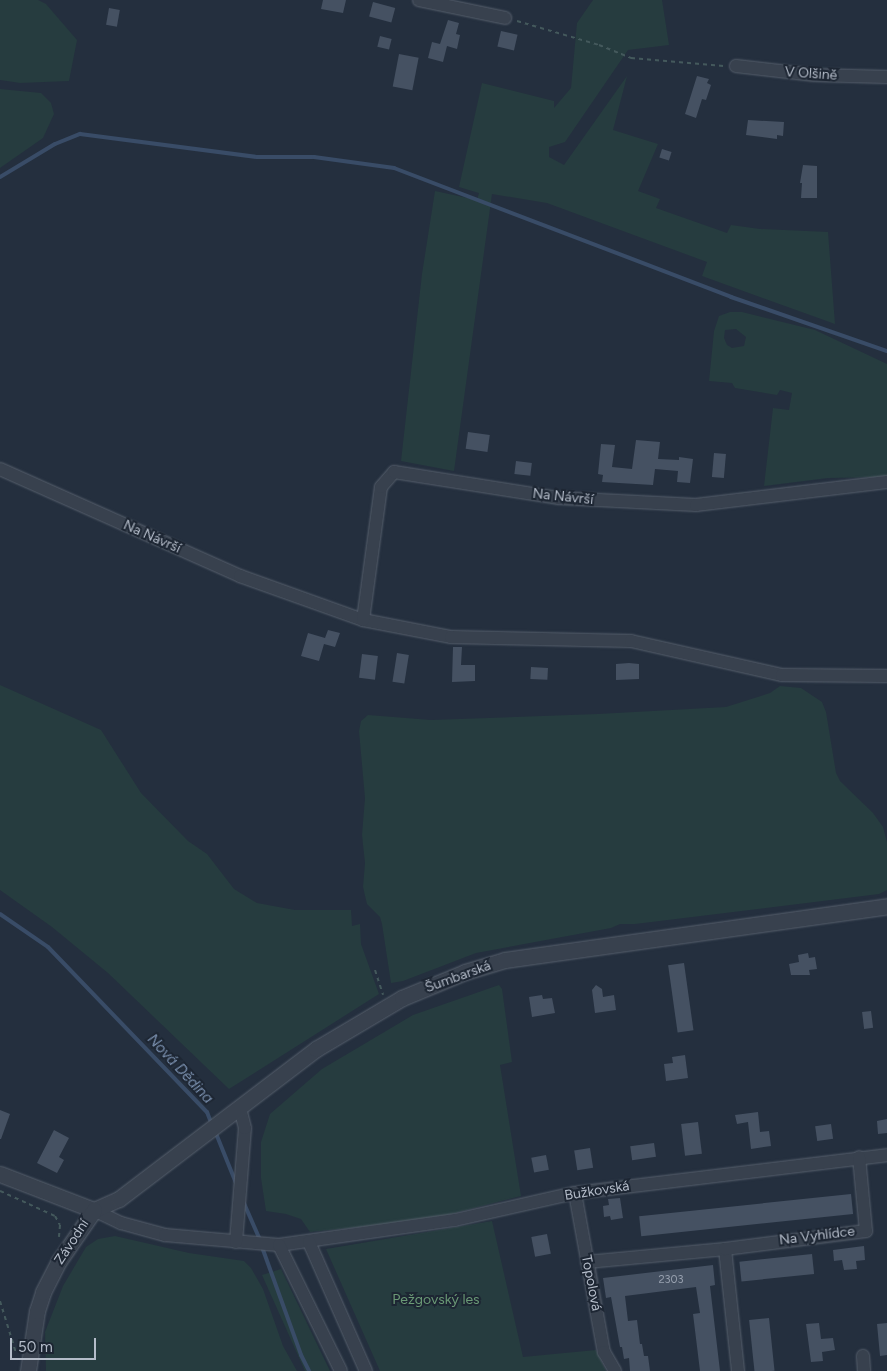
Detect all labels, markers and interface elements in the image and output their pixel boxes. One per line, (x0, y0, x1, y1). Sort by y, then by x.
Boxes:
street label: V Olšině (784, 64, 838, 84)
street label: Na Návrší (532, 485, 594, 509)
street label: Na Návrší (121, 517, 183, 557)
street label: Šumbarská (423, 957, 493, 997)
water label: Nová Dědina (143, 1031, 217, 1107)
street label: Bužkovská (563, 1178, 631, 1204)
street label: Závodní (51, 1216, 93, 1268)
street label: Na Vyhlídce (778, 1223, 856, 1249)
street label: Topolová (577, 1254, 605, 1312)
house number: 2303 (658, 1273, 684, 1287)
park label: Pežgovský les (392, 1292, 480, 1308)
scale bar (12, 1328, 99, 1360)
text: 50 m (18, 1338, 53, 1356)

